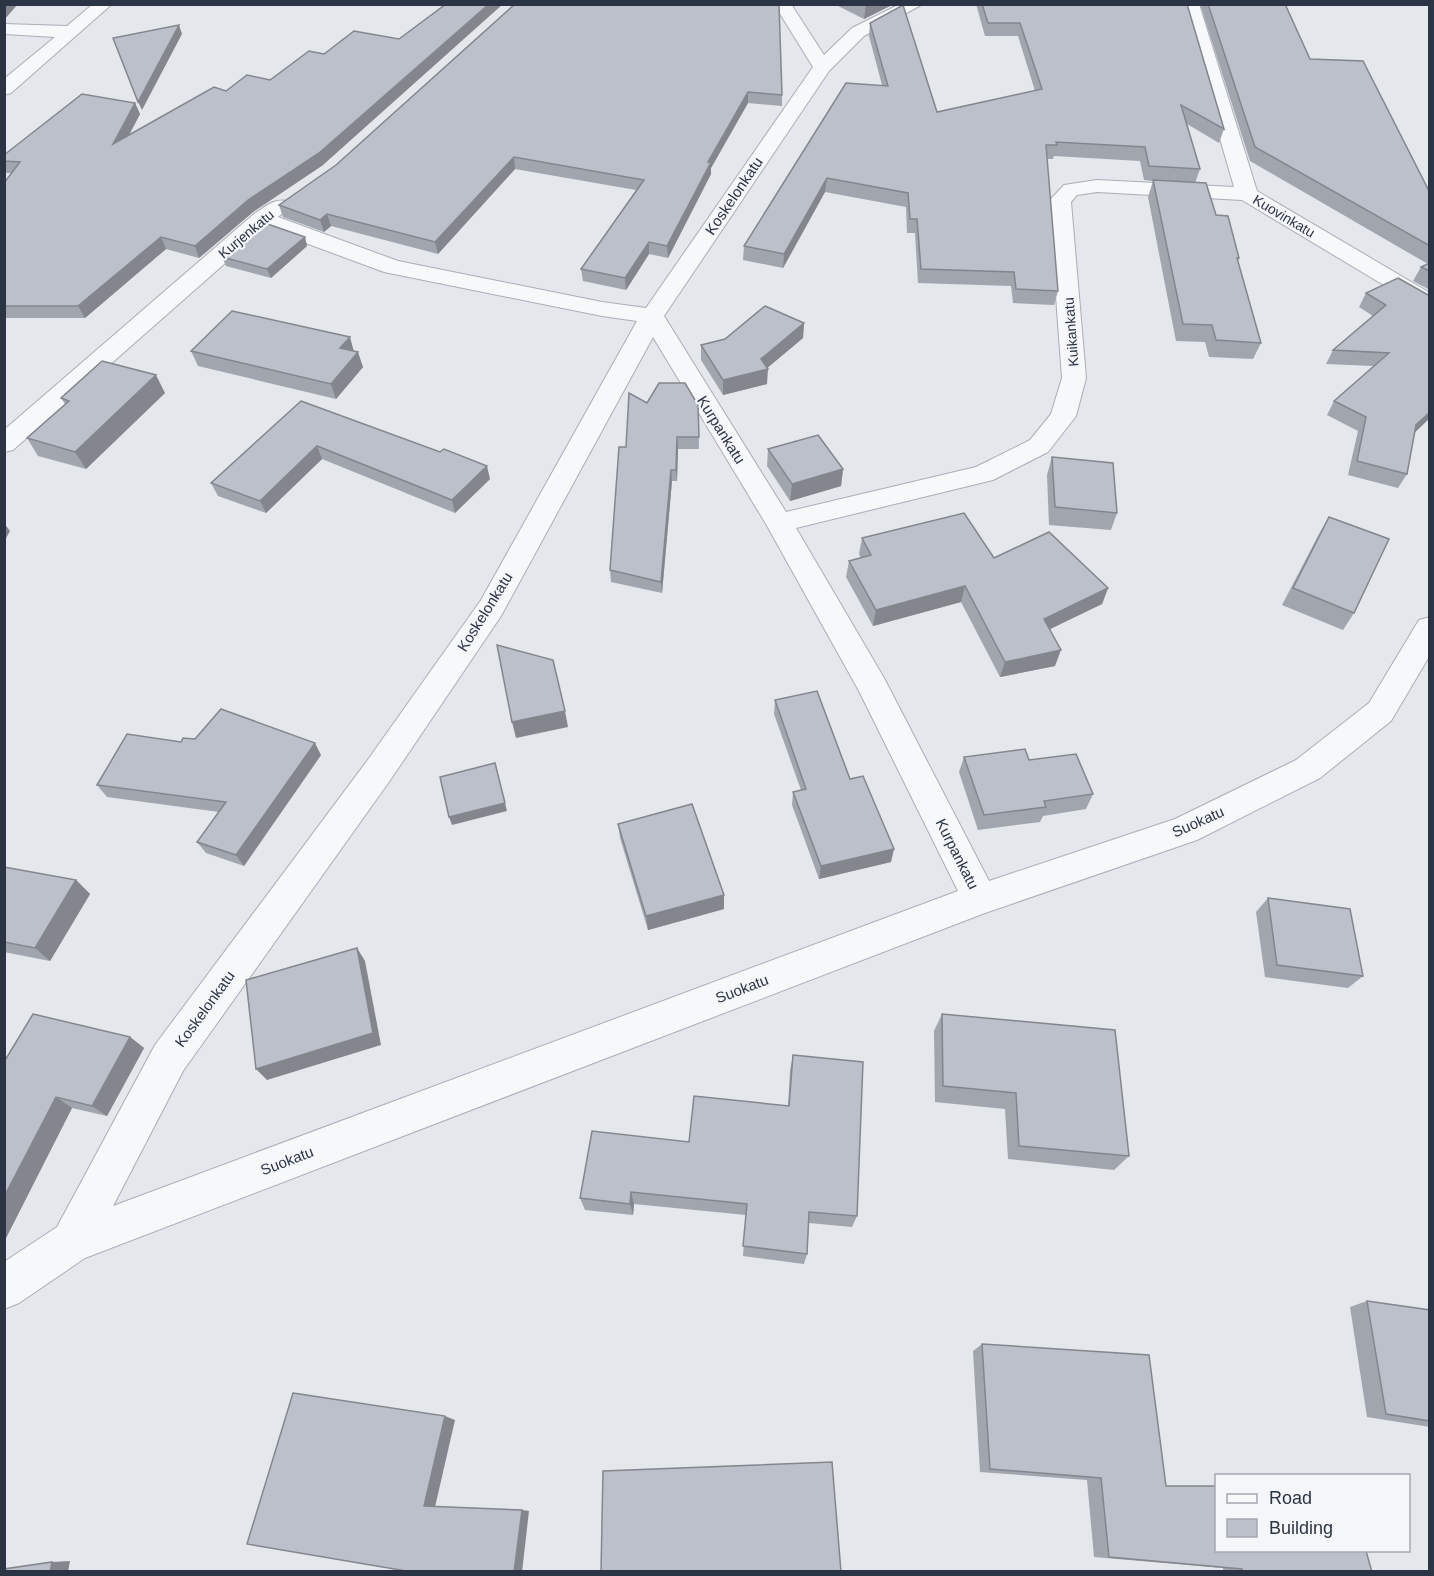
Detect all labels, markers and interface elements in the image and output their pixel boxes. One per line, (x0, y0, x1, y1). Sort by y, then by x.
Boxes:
street label: Koskelonkatu (701, 154, 766, 238)
street label: Kuovinkatu (1250, 191, 1318, 241)
street label: Kurjenkatu (215, 206, 277, 262)
street label: Kuikankatu (1061, 297, 1081, 367)
street label: Kurpankatu (694, 393, 749, 467)
street label: Koskelonkatu (454, 569, 516, 654)
street label: Suokatu (1169, 803, 1226, 841)
street label: Kurpankatu (932, 816, 982, 892)
street label: Koskelonkatu (171, 967, 238, 1050)
street label: Suokatu (713, 971, 771, 1006)
street label: Suokatu (258, 1143, 316, 1178)
legend (1215, 1474, 1410, 1552)
text: Road (1269, 1488, 1312, 1508)
text: Building (1269, 1518, 1333, 1538)

